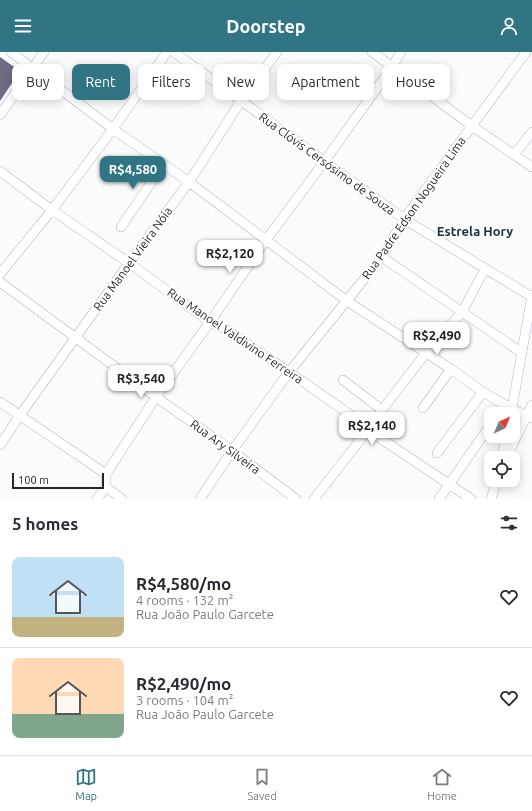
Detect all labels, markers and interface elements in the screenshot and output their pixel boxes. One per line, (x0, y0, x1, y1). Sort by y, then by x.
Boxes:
icon: menu (12, 15, 34, 37)
icon: person (498, 15, 520, 37)
text: Doorstep (226, 16, 306, 36)
chip: Buy (12, 64, 64, 100)
chip: Rent (72, 64, 130, 100)
chip: Filters (138, 64, 205, 100)
chip: New (213, 64, 269, 100)
chip: Apartment (277, 64, 374, 100)
chip: House (382, 64, 450, 100)
street label: Rua Clóvis Cersósimo de Souza (257, 110, 398, 217)
street label: Rua Padre Edson Nogueira Lima (359, 134, 468, 281)
pin: R$4,580 (96, 156, 170, 190)
text: R$4,580 (109, 162, 157, 176)
street label: Rua Manoel Vieira Nóia (91, 204, 175, 313)
district label: Estrela Hory (437, 224, 513, 238)
pin: R$2,120 (193, 240, 267, 274)
text: R$2,120 (206, 246, 254, 260)
street label: Rua Manoel Valdivino Ferreira (165, 285, 305, 386)
pin: R$2,490 (400, 322, 474, 356)
text: R$2,490 (413, 328, 461, 342)
pin: R$3,540 (104, 365, 178, 399)
text: R$3,540 (117, 371, 165, 385)
north arrow (484, 407, 520, 443)
map controls (484, 407, 520, 487)
pin: R$2,140 (335, 412, 409, 446)
street label: Rua Ary Silveira (188, 417, 263, 476)
text: R$2,140 (348, 418, 396, 432)
button: locate (484, 451, 520, 487)
scale bar (12, 471, 104, 490)
text: 100 m (18, 474, 49, 486)
icon: filters (498, 512, 520, 534)
text: 5 homes (12, 514, 78, 533)
icon: home (44, 573, 92, 621)
text: R$4,580/mo (136, 574, 231, 593)
icon: heart (498, 586, 520, 608)
text: 4 rooms · 132 m² (136, 593, 233, 607)
text: Rua João Paulo Garcete (136, 607, 274, 621)
icon: home (44, 674, 92, 722)
text: R$2,490/mo (136, 674, 231, 693)
icon: heart (498, 687, 520, 709)
text: 3 rooms · 104 m² (136, 693, 233, 707)
text: Rua João Paulo Garcete (136, 707, 274, 721)
tab: Map (75, 766, 97, 802)
tab: Saved (248, 766, 277, 802)
tab: Home (427, 766, 457, 802)

